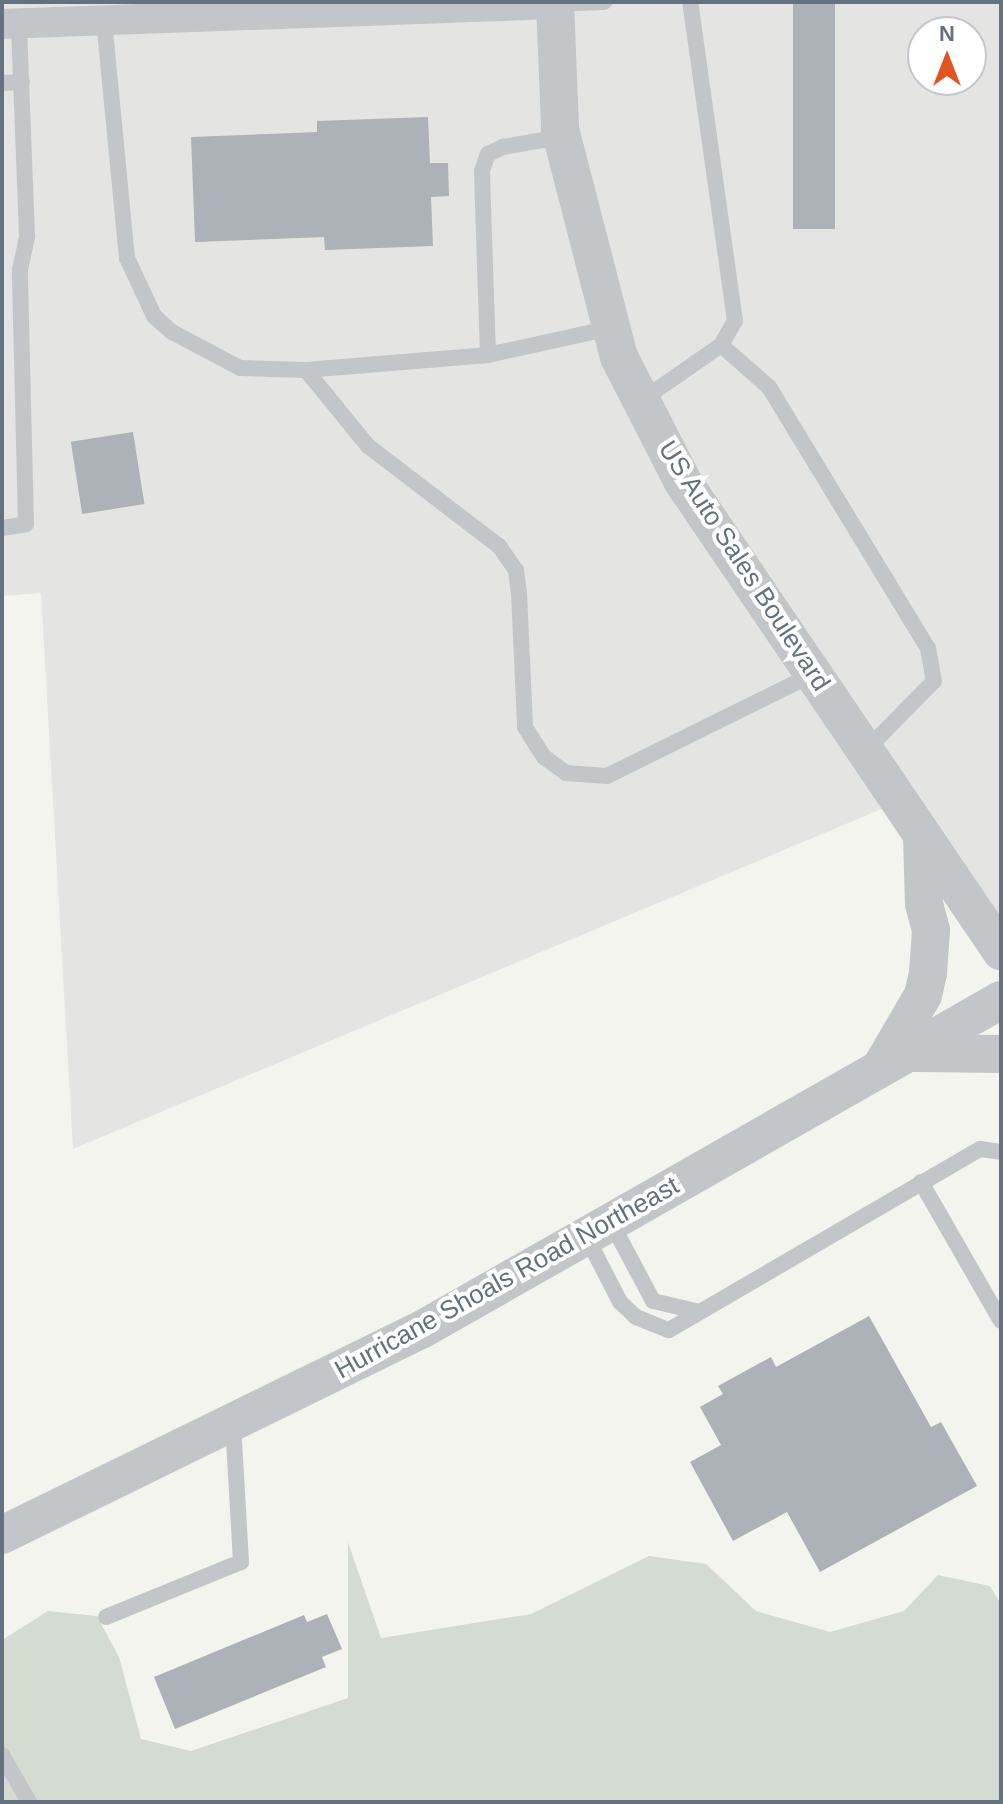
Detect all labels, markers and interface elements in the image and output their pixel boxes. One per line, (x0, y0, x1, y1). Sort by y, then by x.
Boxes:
north arrow (907, 16, 987, 96)
text: N (939, 21, 955, 46)
street label: US Auto Sales Boulevard (651, 434, 837, 698)
street label: Hurricane Shoals Road Northeast (329, 1170, 685, 1386)

